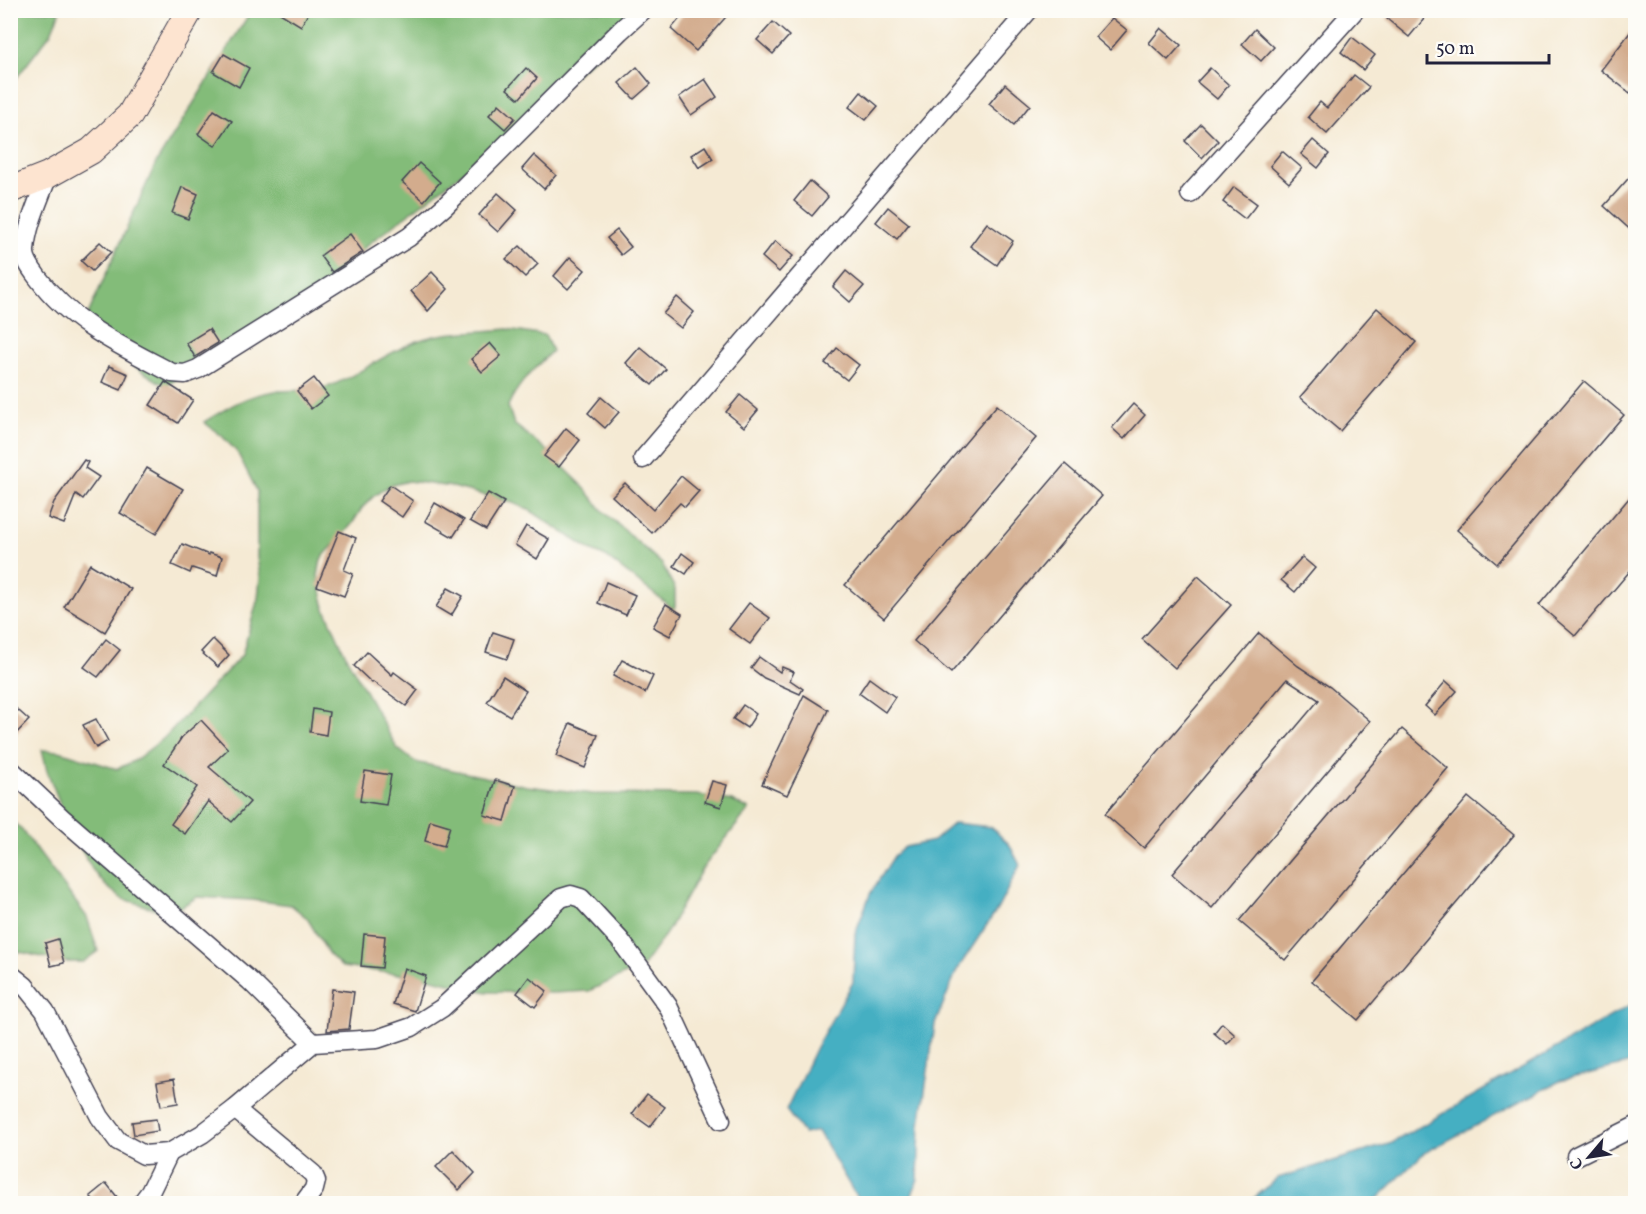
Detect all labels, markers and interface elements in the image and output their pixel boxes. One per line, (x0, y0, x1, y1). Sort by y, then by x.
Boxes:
scale bar (1427, 27, 1548, 65)
text: 50 m (1436, 37, 1475, 62)
north arrow (1559, 1127, 1619, 1187)
text: С (1566, 1153, 1590, 1173)

